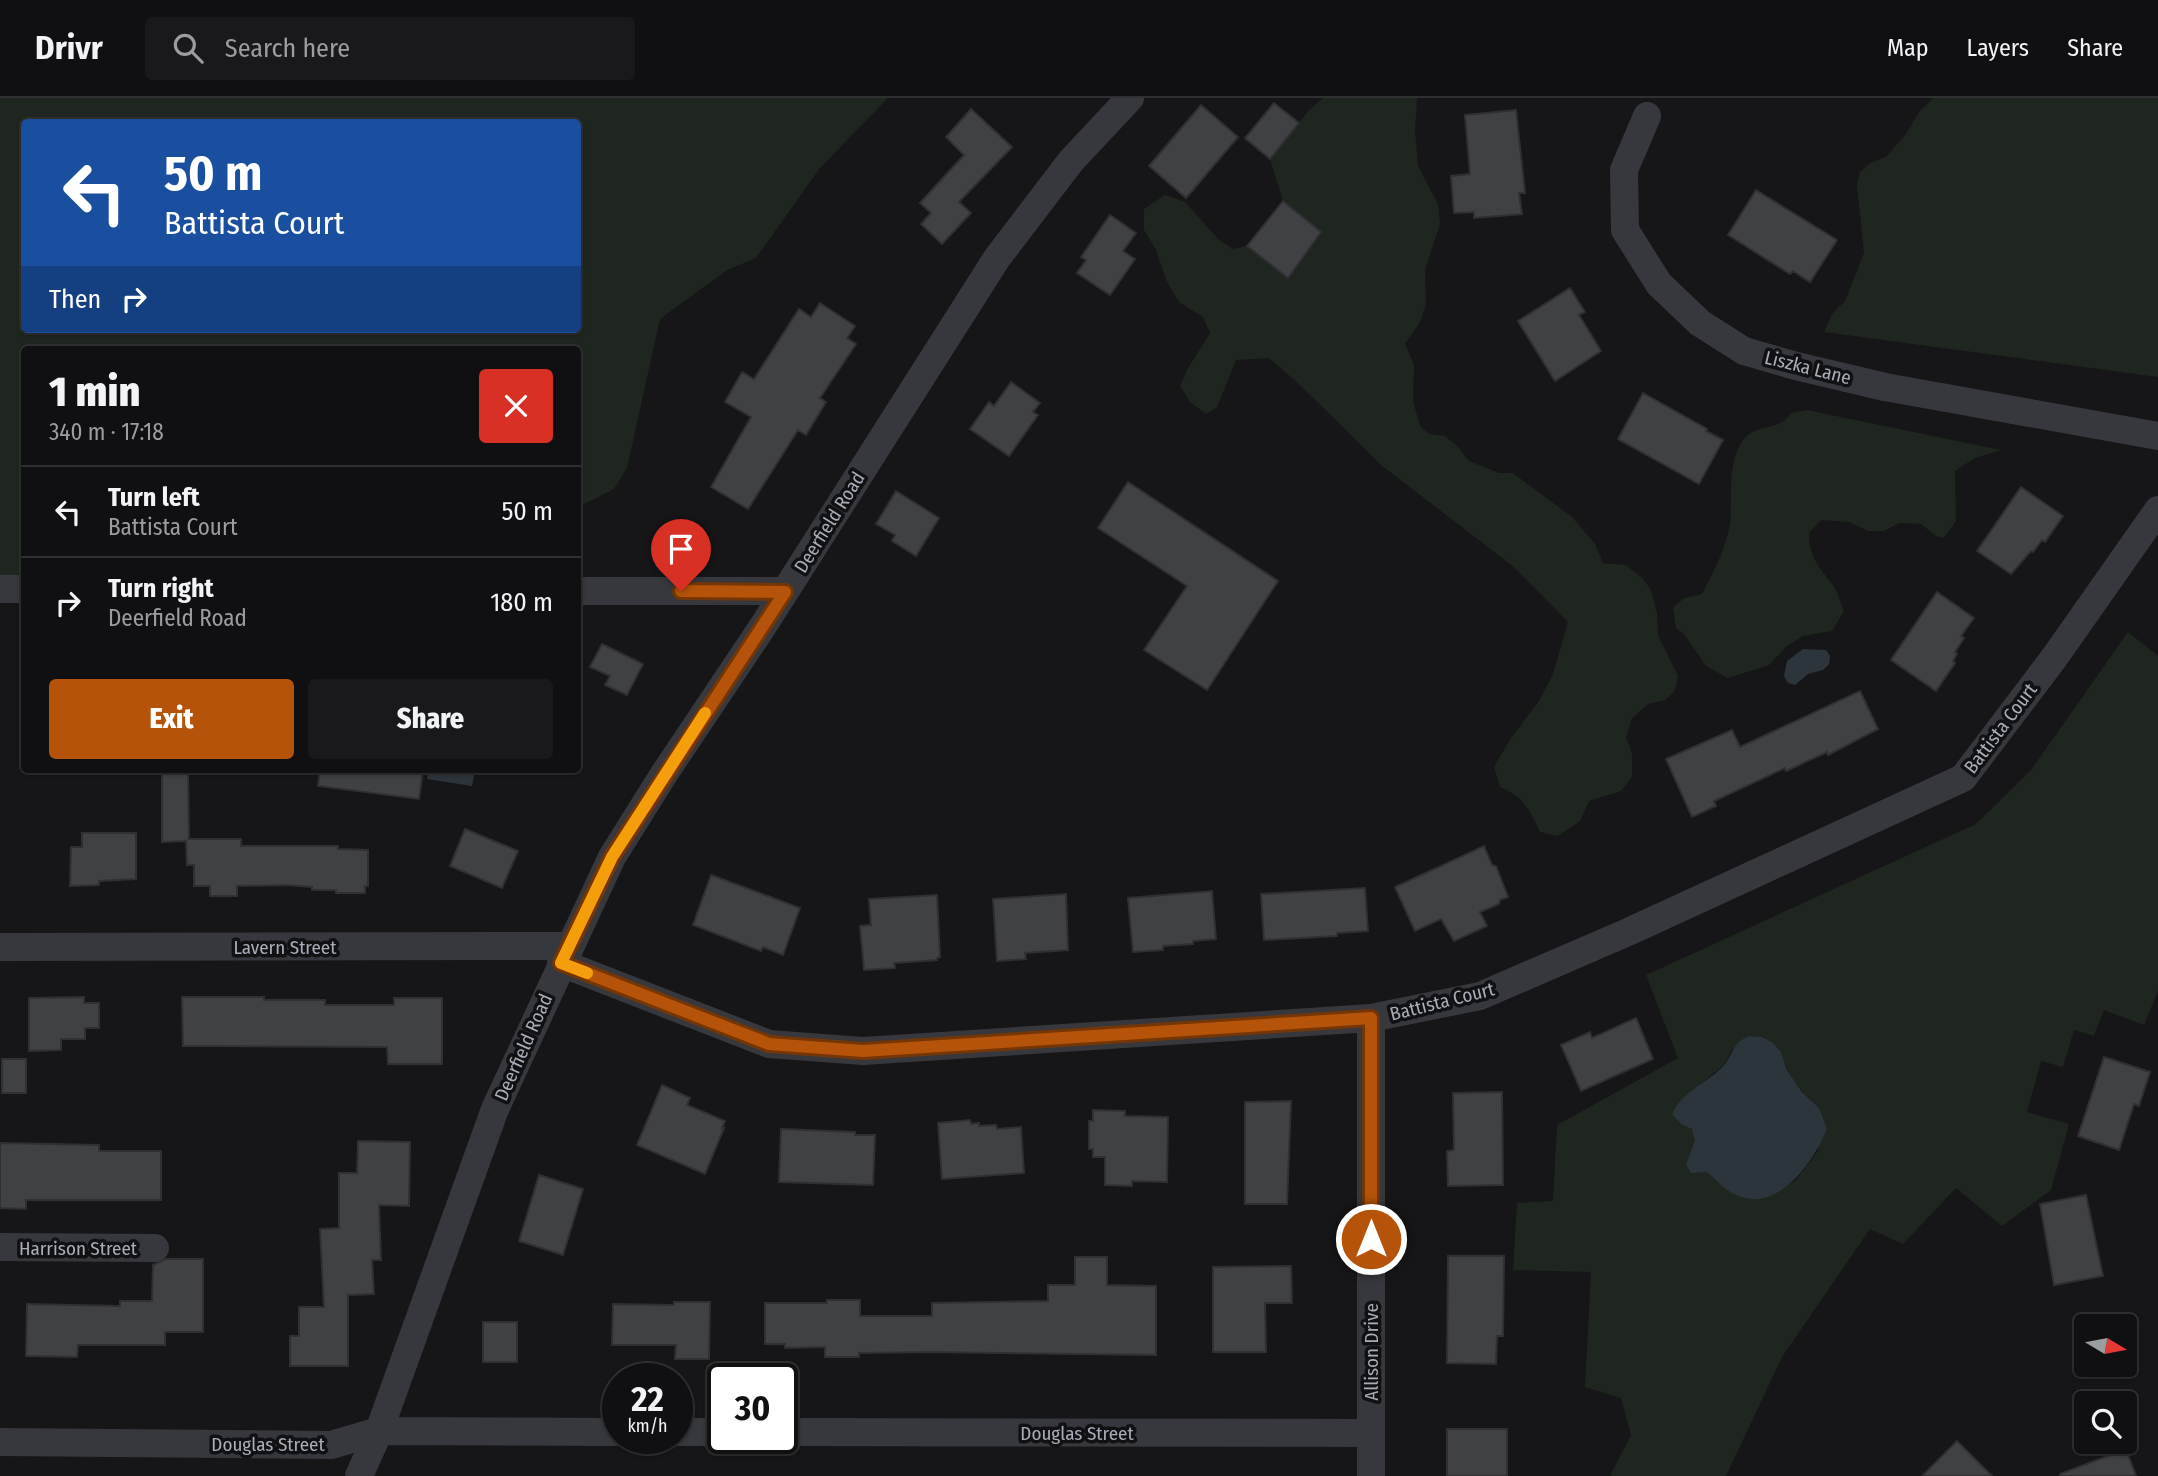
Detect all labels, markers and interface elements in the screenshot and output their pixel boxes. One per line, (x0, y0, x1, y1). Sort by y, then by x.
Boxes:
search box (145, 17, 635, 80)
text: Drivr (35, 28, 103, 68)
icon: search (169, 29, 207, 67)
text: Search here (225, 33, 350, 64)
text: Map (1887, 34, 1929, 62)
text: Layers (1967, 34, 2029, 62)
text: Share (2067, 34, 2123, 62)
text: 50 m (164, 144, 262, 203)
icon: left (49, 147, 140, 238)
text: Battista Court (164, 204, 344, 242)
icon: right (115, 280, 153, 318)
text: Then (49, 284, 101, 315)
street label: Liszka Lane (1762, 346, 1853, 389)
text: 1 min (49, 367, 140, 417)
button: close (479, 369, 553, 443)
text: 340 m · 17:18 (49, 418, 164, 446)
street label: Deerfield Road (789, 468, 870, 577)
text: Turn left (108, 482, 200, 513)
icon: left (49, 493, 87, 531)
text: 50 m (501, 496, 553, 527)
text: Battista Court (108, 513, 237, 541)
pin (651, 519, 711, 591)
icon: arrive (662, 530, 700, 568)
text: Turn right (108, 573, 214, 604)
icon: right (49, 584, 87, 622)
text: 180 m (490, 587, 553, 618)
text: Deerfield Road (108, 604, 247, 632)
street label: Battista Court (1959, 678, 2042, 778)
button: Exit (49, 679, 294, 759)
button: Share (308, 679, 553, 759)
street label: Lavern Street (234, 936, 337, 959)
street label: Battista Court (1387, 977, 1498, 1026)
street label: Deerfield Road (490, 990, 557, 1104)
position arrow (1334, 1202, 1408, 1276)
street label: Harrison Street (19, 1237, 138, 1260)
street label: Allison Drive (1360, 1303, 1383, 1401)
north arrow (2074, 1314, 2137, 1377)
map controls (2074, 1314, 2137, 1454)
speed limit sign: 30 (707, 1363, 798, 1454)
text: 22 (631, 1378, 664, 1420)
button: search (2074, 1391, 2137, 1454)
text: km/h (627, 1415, 668, 1437)
street label: Douglas Street (1020, 1422, 1134, 1445)
street label: Douglas Street (211, 1433, 325, 1456)

